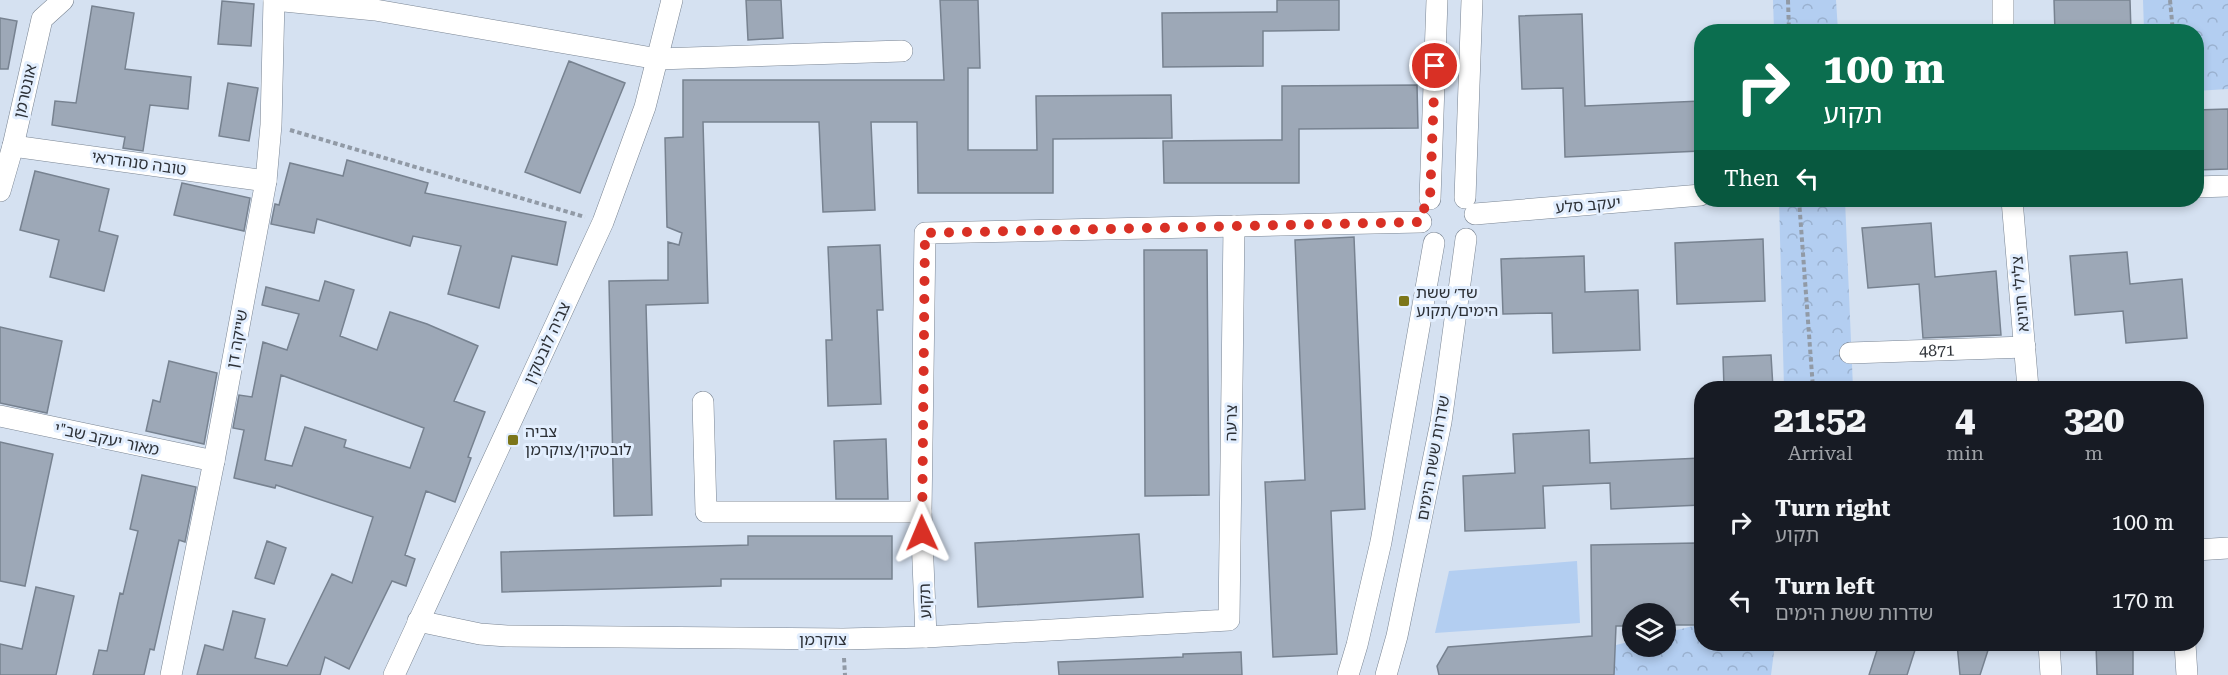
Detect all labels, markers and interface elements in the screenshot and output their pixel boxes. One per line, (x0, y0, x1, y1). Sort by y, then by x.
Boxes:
pin (1409, 40, 1460, 91)
text: 100 m (1823, 44, 1945, 93)
icon: right (1724, 48, 1802, 126)
icon: arrive (1418, 49, 1451, 82)
street label: אונטרמן (10, 62, 40, 120)
text: תקוע (1823, 98, 1883, 130)
street label: טובה סנהדראי (90, 147, 188, 179)
icon: left (1791, 162, 1824, 195)
text: Then (1724, 166, 1779, 191)
street label: יעקב סלע (1555, 193, 1621, 217)
street label: צלילי חנינא (2007, 255, 2033, 333)
place label: שד׳ ששת הימים/תקוע (1416, 283, 1498, 320)
marker: שד׳ ששת הימים/תקוע (1397, 294, 1411, 308)
street label: צביה לובטקין (520, 299, 574, 387)
street label: שייקה דן (223, 308, 251, 370)
street label: 4871 (1919, 340, 1955, 360)
street label: שדרות ששת הימים (1413, 394, 1453, 522)
text: 21:52 (1774, 399, 1866, 441)
text: 4 (1955, 399, 1975, 441)
text: 320 (2064, 399, 2124, 441)
street label: צרעה (1221, 404, 1241, 442)
street label: מאור יעקב שב"י (53, 419, 161, 459)
place label: צביה לובטקין/צוקרמן (525, 422, 632, 459)
marker: צביה לובטקין/צוקרמן (506, 433, 520, 447)
text: Arrival (1788, 441, 1853, 465)
text: min (1946, 441, 1984, 465)
text: m (2085, 441, 2103, 465)
text: Turn right (1775, 496, 1890, 521)
position arrow (890, 501, 954, 565)
icon: right (1724, 506, 1757, 539)
text: 100 m (2111, 510, 2174, 535)
text: תקוע (1775, 523, 1819, 547)
text: Turn left (1775, 574, 1875, 599)
street label: תקוע (915, 583, 935, 619)
icon: left (1724, 584, 1757, 617)
text: 170 m (2111, 588, 2174, 613)
text: שדרות ששת הימים (1775, 601, 1933, 625)
map controls (1622, 603, 1676, 657)
button: layers (1622, 603, 1676, 657)
street label: צוקרמן (799, 630, 847, 649)

